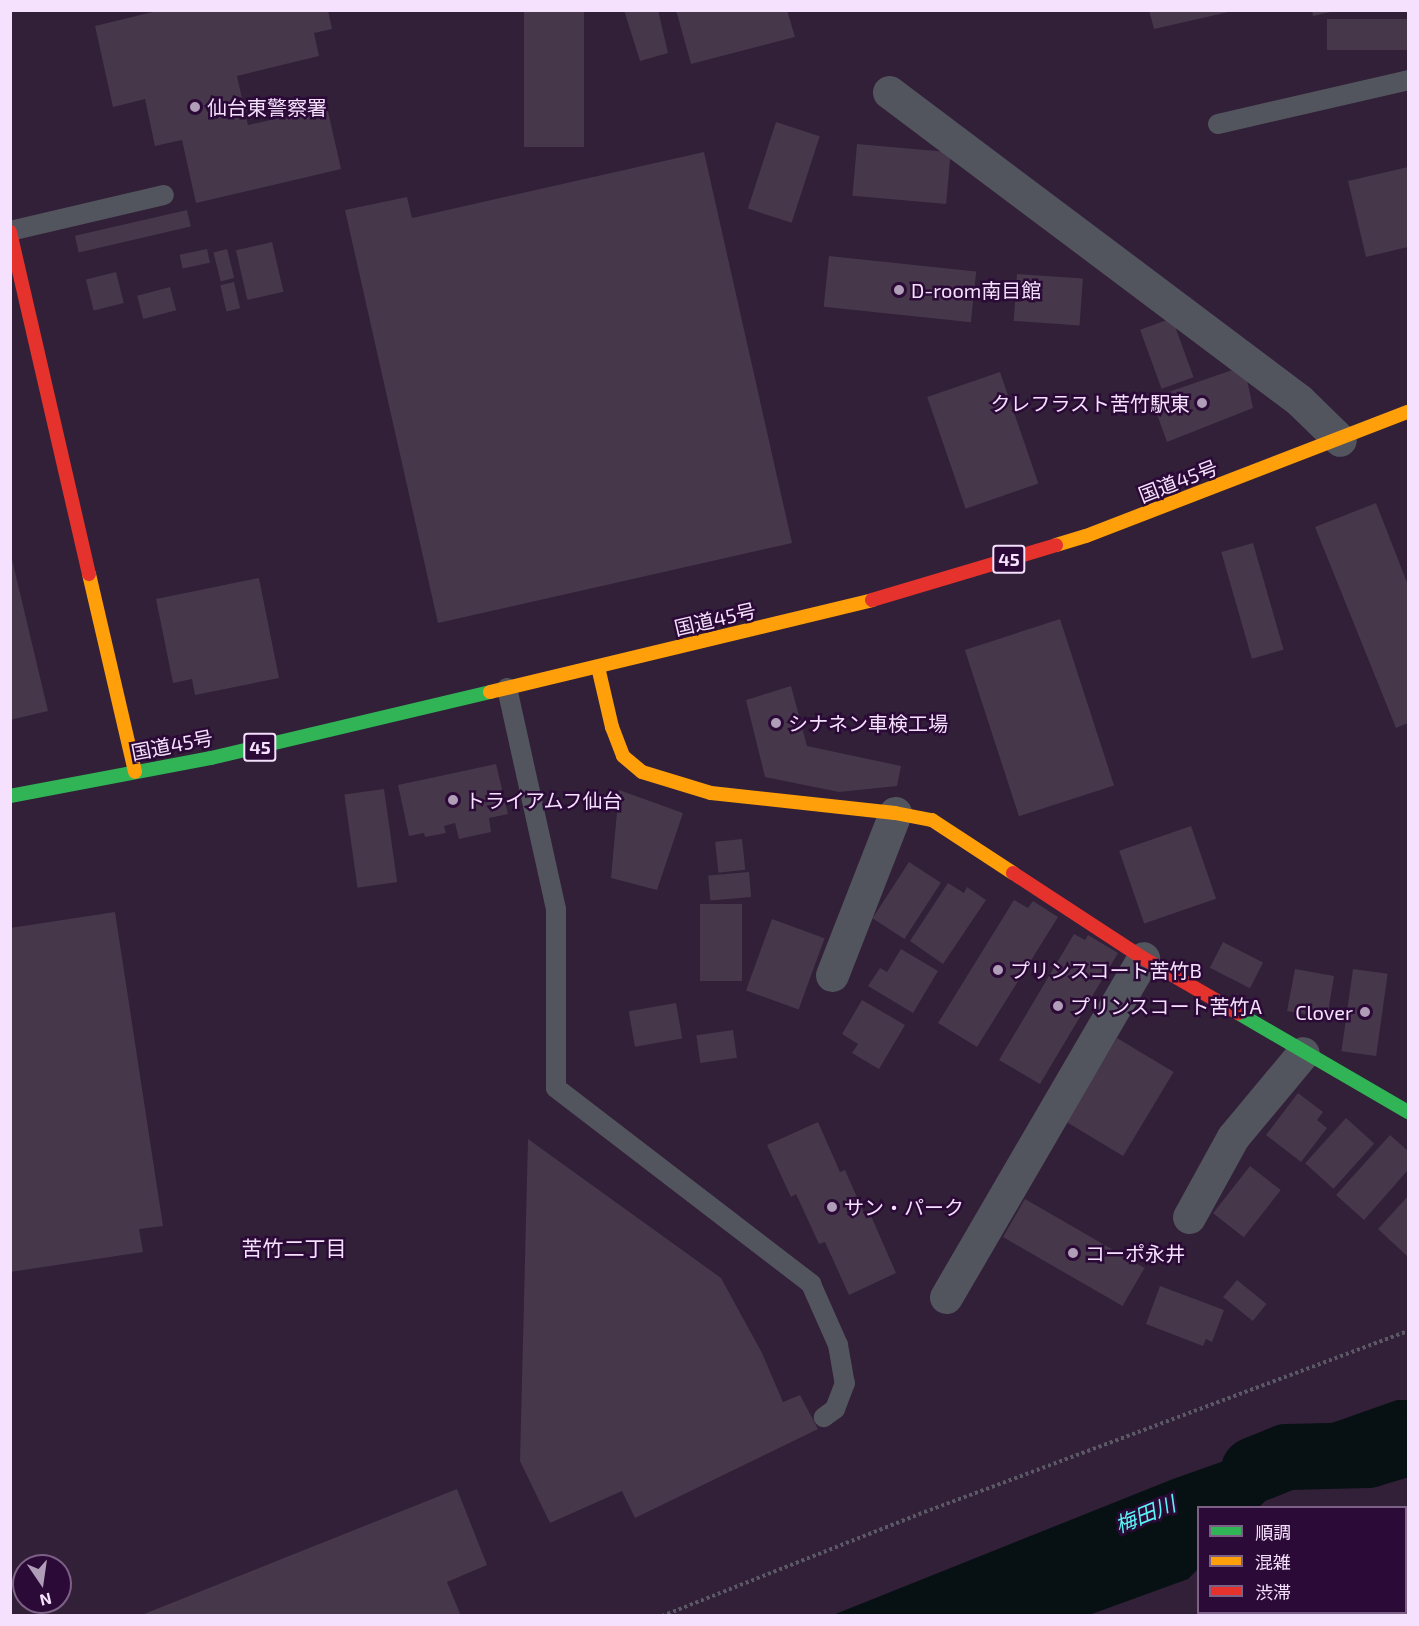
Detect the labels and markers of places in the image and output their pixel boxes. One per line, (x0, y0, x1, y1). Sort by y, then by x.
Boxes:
place label: 仙台東警察署 (207, 95, 327, 119)
marker: 仙台東警察署 (188, 100, 202, 114)
place label: D-room南目館 (911, 278, 1041, 302)
marker: D-room南目館 (892, 283, 906, 297)
place label: クレフラスト苦竹駅東 (990, 391, 1190, 415)
marker: クレフラスト苦竹駅東 (1195, 396, 1209, 410)
place label: シナネン車検工場 (788, 711, 948, 735)
marker: シナネン車検工場 (769, 716, 783, 730)
place label: トライアムフ仙台 (465, 788, 625, 812)
marker: トライアムフ仙台 (446, 793, 460, 807)
place label: プリンスコート苦竹B (1010, 958, 1202, 982)
marker: プリンスコート苦竹B (991, 963, 1005, 977)
place label: プリンスコート苦竹A (1070, 994, 1262, 1018)
marker: プリンスコート苦竹A (1051, 999, 1065, 1013)
place label: Clover (1295, 1000, 1353, 1024)
marker: Clover (1358, 1005, 1372, 1019)
place label: サン・パーク (844, 1195, 964, 1219)
marker: サン・パーク (825, 1200, 839, 1214)
place label: コーポ永井 (1085, 1241, 1185, 1265)
marker: コーポ永井 (1066, 1246, 1080, 1260)

